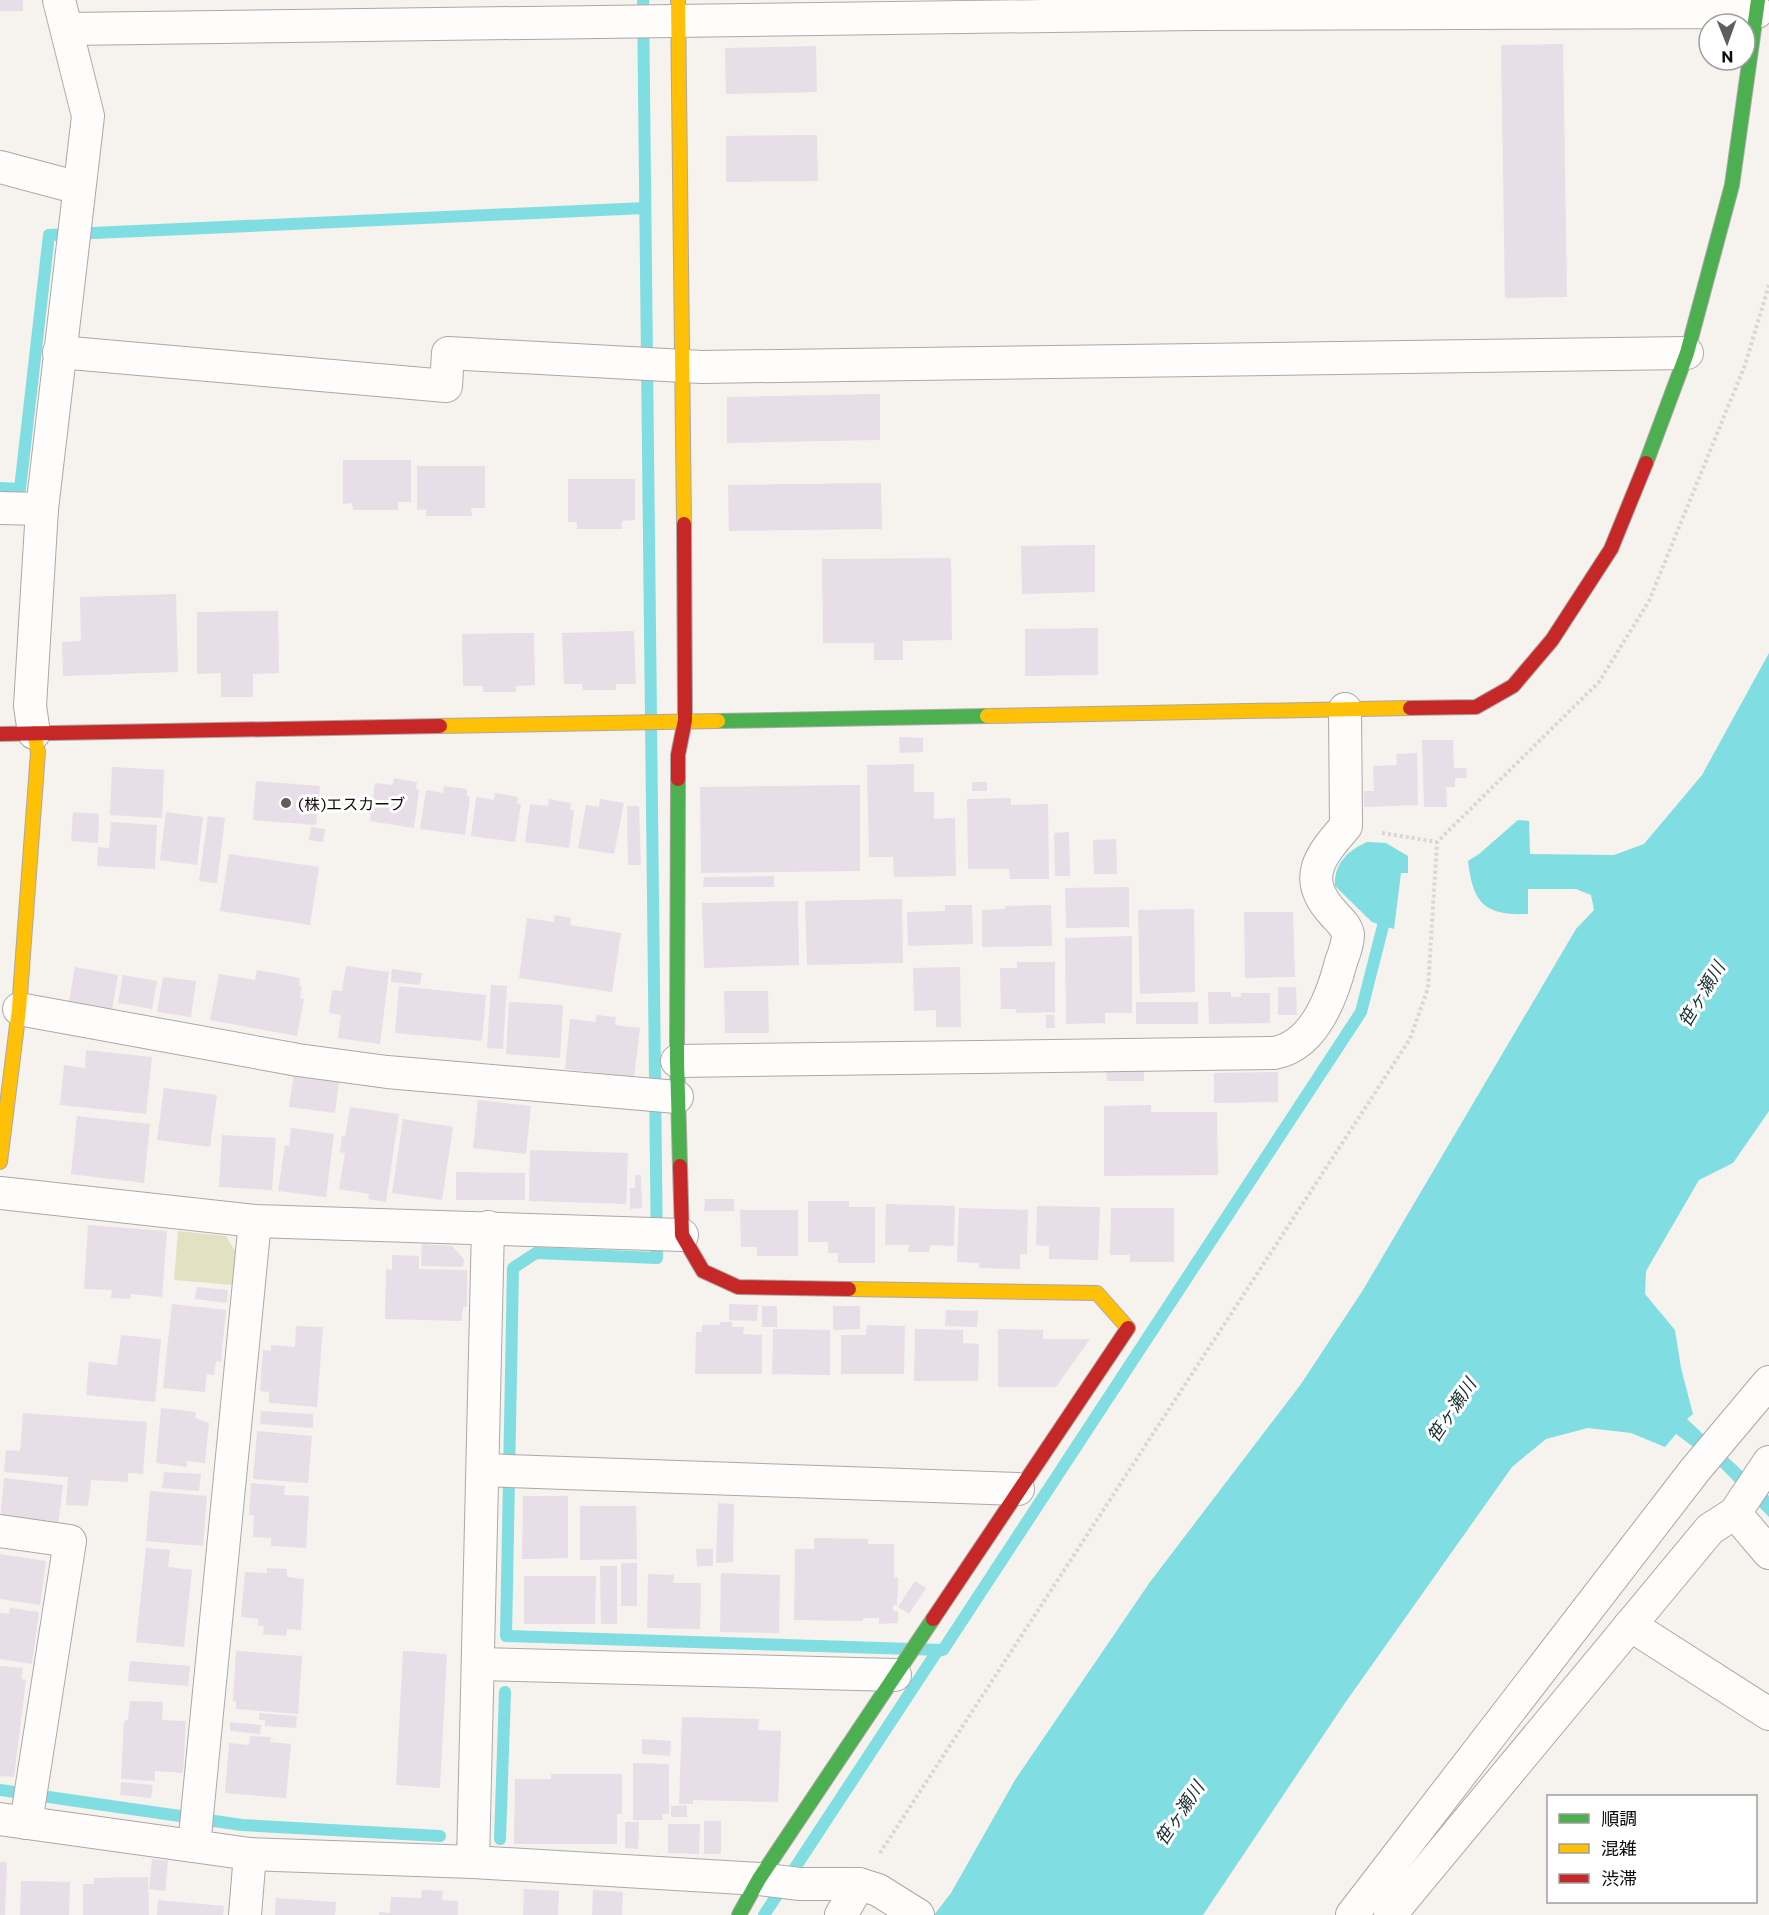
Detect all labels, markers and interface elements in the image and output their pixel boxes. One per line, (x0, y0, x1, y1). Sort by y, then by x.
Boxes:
north arrow (1697, 12, 1757, 72)
text: N (1721, 48, 1733, 67)
place label: (株)エスカーブ (298, 794, 405, 813)
marker: (株)エスカーブ (279, 796, 293, 810)
water label: 笹ヶ瀬川 (1673, 956, 1730, 1031)
water label: 笹ヶ瀬川 (1422, 1372, 1481, 1446)
water label: 笹ヶ瀬川 (1150, 1775, 1209, 1849)
legend (1547, 1795, 1757, 1903)
text: 順調 (1601, 1807, 1637, 1829)
text: 混雑 (1601, 1837, 1637, 1859)
text: 渋滞 (1601, 1867, 1637, 1889)

